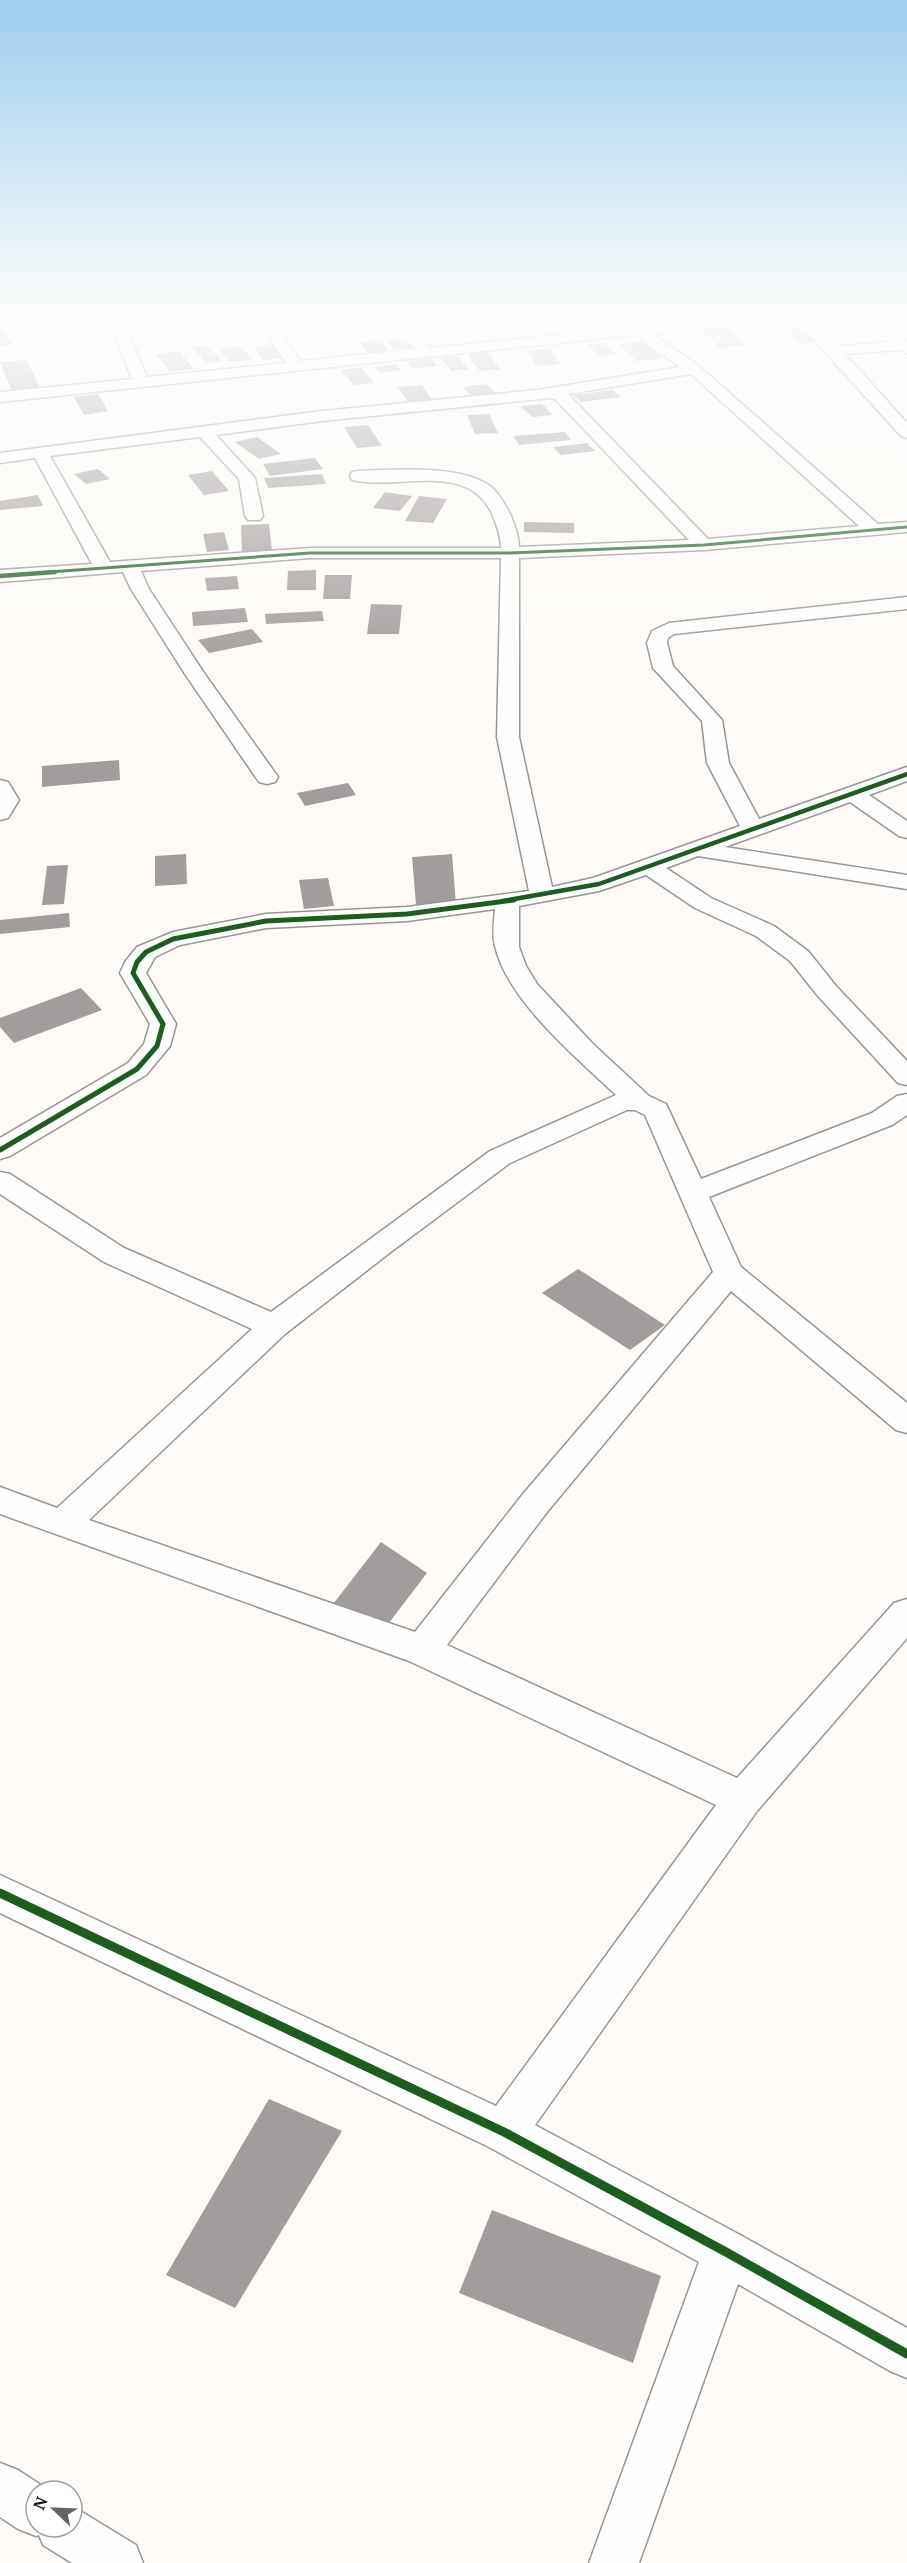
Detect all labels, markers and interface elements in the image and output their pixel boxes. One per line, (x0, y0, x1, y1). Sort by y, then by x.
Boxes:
north arrow (24, 2479, 84, 2539)
text: N (28, 2493, 53, 2513)

